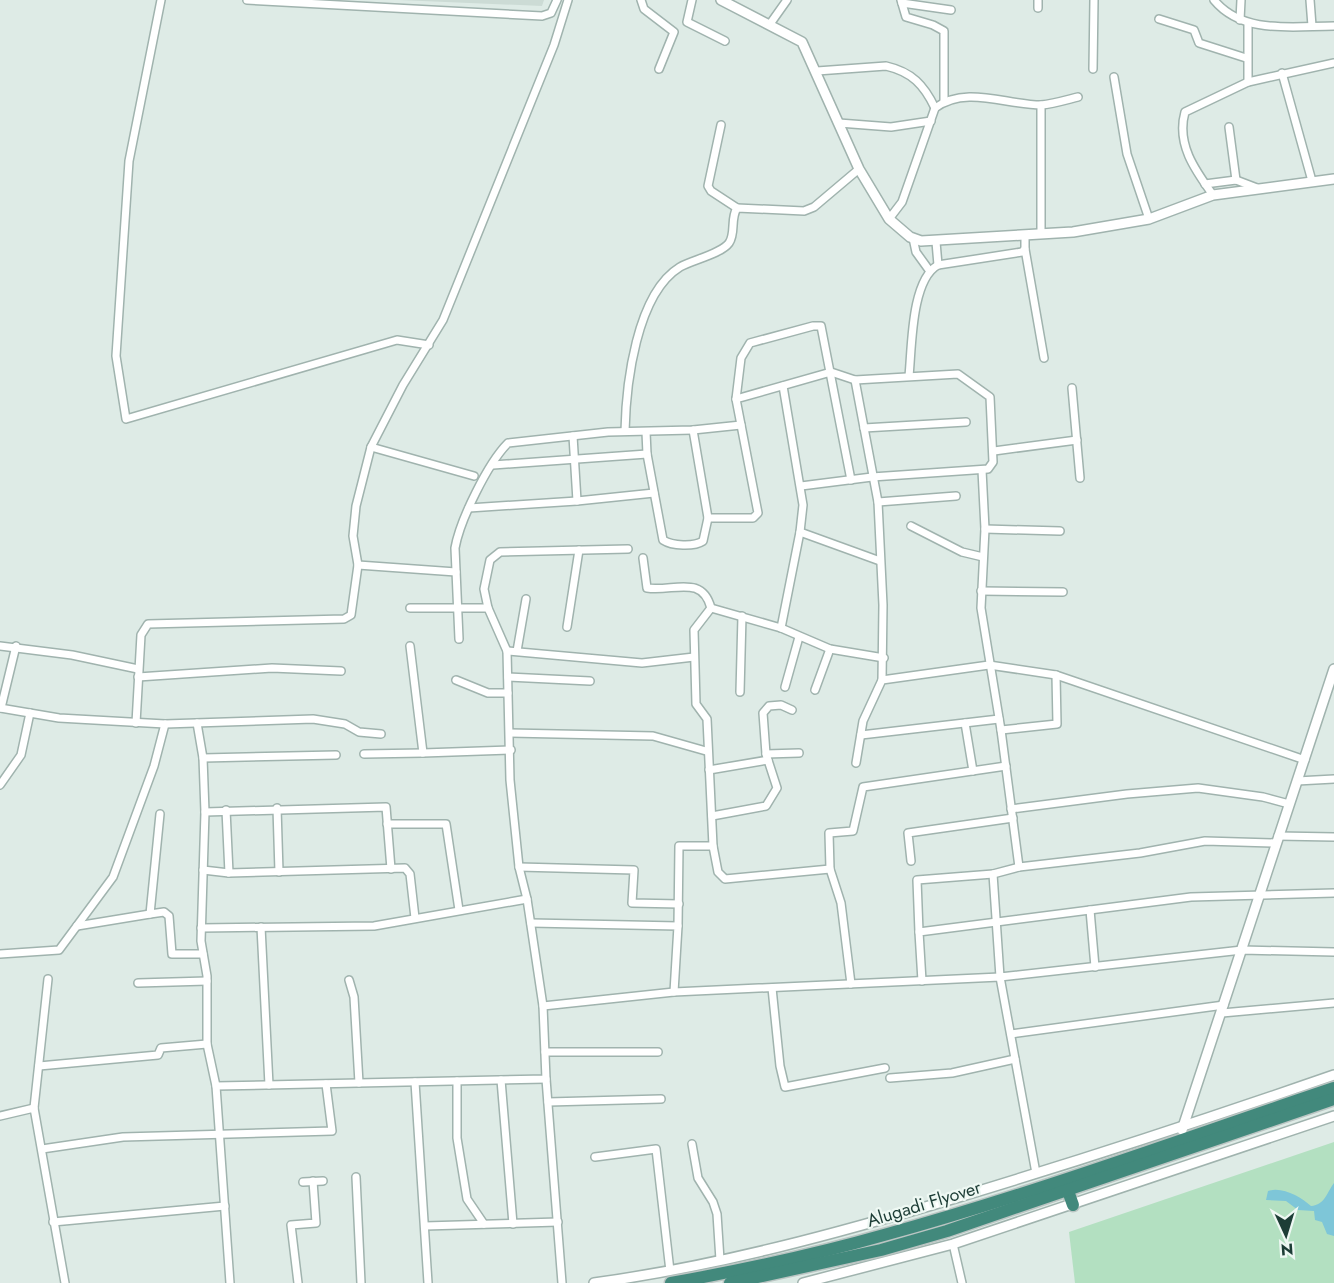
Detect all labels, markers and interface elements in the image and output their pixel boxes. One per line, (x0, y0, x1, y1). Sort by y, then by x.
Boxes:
street label: Alugadi Flyover (864, 1174, 985, 1234)
north arrow (1256, 1205, 1316, 1265)
text: N (1280, 1238, 1294, 1261)

